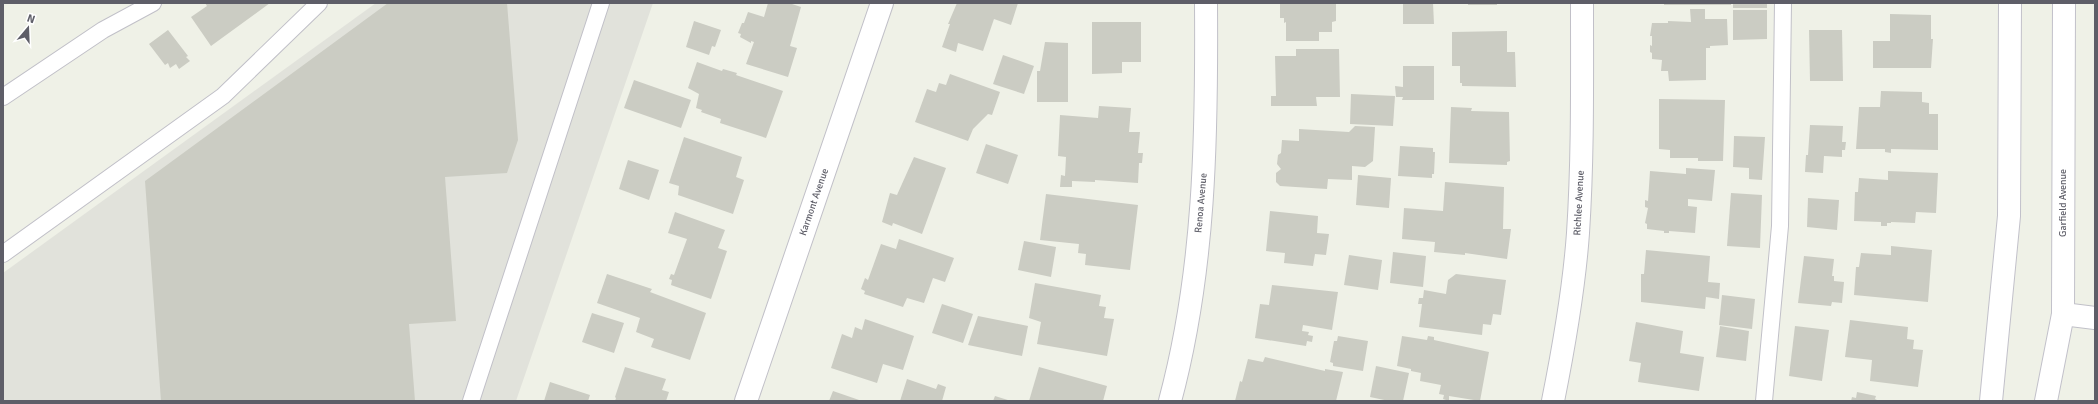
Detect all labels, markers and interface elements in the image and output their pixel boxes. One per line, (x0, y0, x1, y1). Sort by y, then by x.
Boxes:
north arrow (8, 8, 48, 48)
text: N (25, 12, 37, 26)
street label: Karmont Avenue (797, 167, 831, 237)
street label: Garfield Avenue (2057, 169, 2069, 237)
street label: Richlee Avenue (1571, 170, 1587, 236)
street label: Renoa Avenue (1192, 173, 1210, 233)

